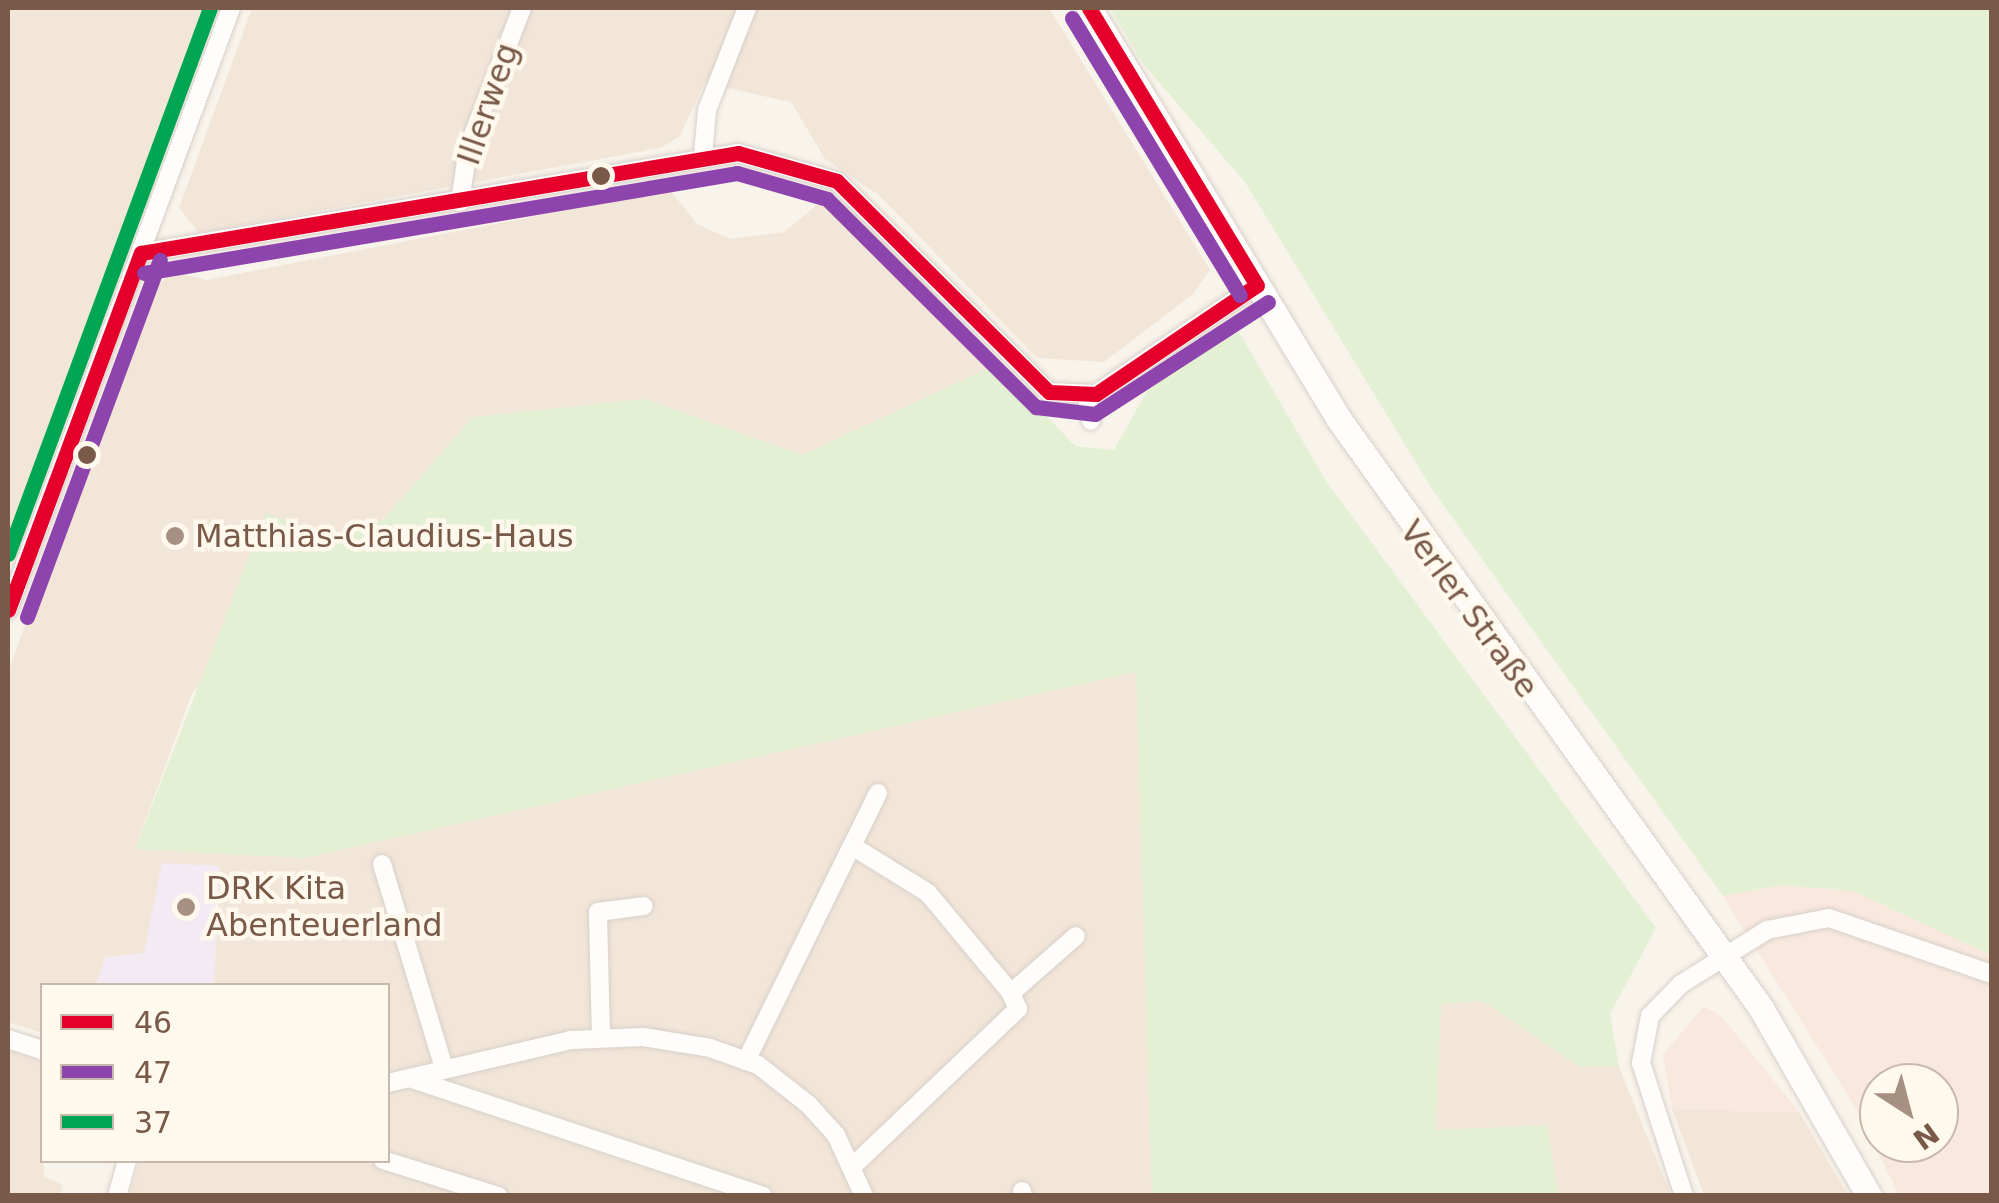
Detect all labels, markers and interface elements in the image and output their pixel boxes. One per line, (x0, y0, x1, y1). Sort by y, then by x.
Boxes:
street label: Illerweg (449, 38, 527, 170)
unlabelled marker (591, 166, 611, 186)
unlabelled marker (77, 445, 97, 465)
street label: Verler Straße (1392, 513, 1546, 705)
place label: Matthias-Claudius-Haus (195, 517, 574, 555)
marker: Matthias-Claudius-Haus (164, 525, 186, 547)
place label: DRK Kita Abenteuerland (206, 870, 443, 945)
marker: DRK Kita Abenteuerland (175, 896, 197, 918)
legend (40, 983, 390, 1163)
text: 46 (134, 1005, 172, 1040)
text: 47 (134, 1055, 172, 1090)
north arrow (1859, 1063, 1959, 1163)
text: 37 (134, 1105, 172, 1140)
text: N (1907, 1116, 1945, 1156)

